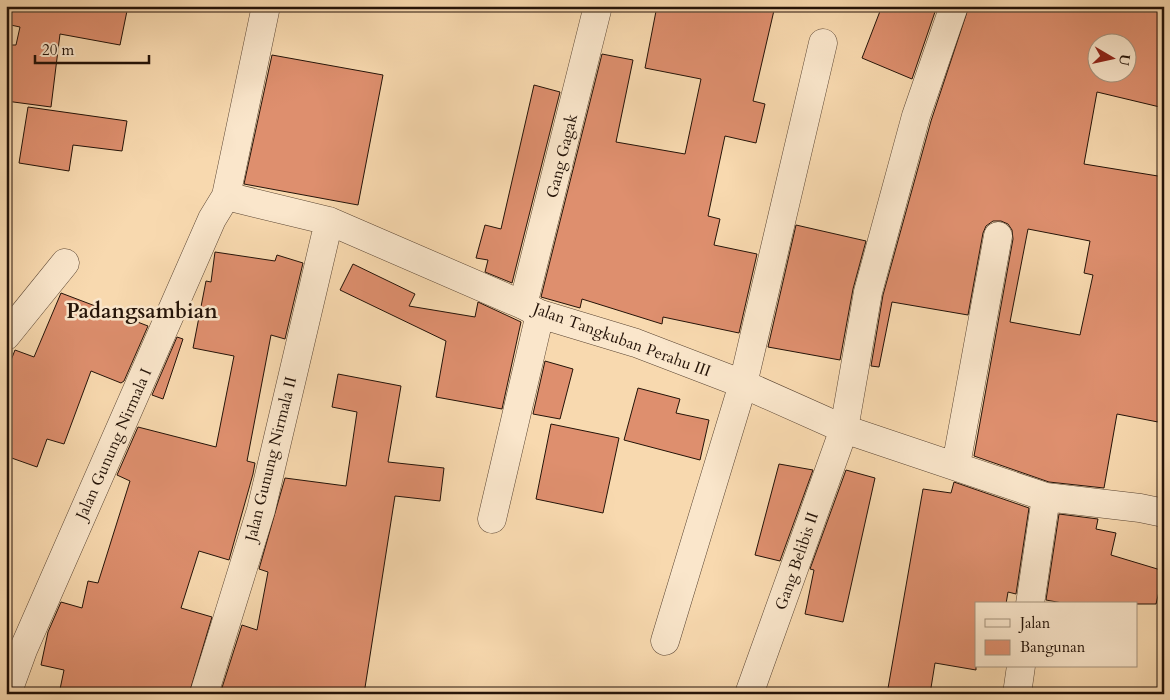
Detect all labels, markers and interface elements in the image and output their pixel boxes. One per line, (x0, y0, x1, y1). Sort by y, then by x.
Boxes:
scale bar (35, 32, 149, 64)
north arrow (1088, 32, 1138, 82)
text: 20 m (42, 40, 74, 60)
text: U (1114, 53, 1135, 68)
street label: Gang Gagak (541, 111, 583, 200)
district label: Padangsambian (66, 297, 218, 326)
street label: Jalan Tangkuban Perahu III (528, 297, 714, 382)
street label: Jalan Gunung Nirmala I (70, 365, 157, 525)
street label: Jalan Gunung Nirmala II (239, 374, 302, 546)
street label: Gang Belibis II (770, 509, 824, 613)
legend (975, 602, 1138, 668)
text: Jalan (1018, 613, 1051, 633)
text: Bangunan (1020, 637, 1086, 657)

